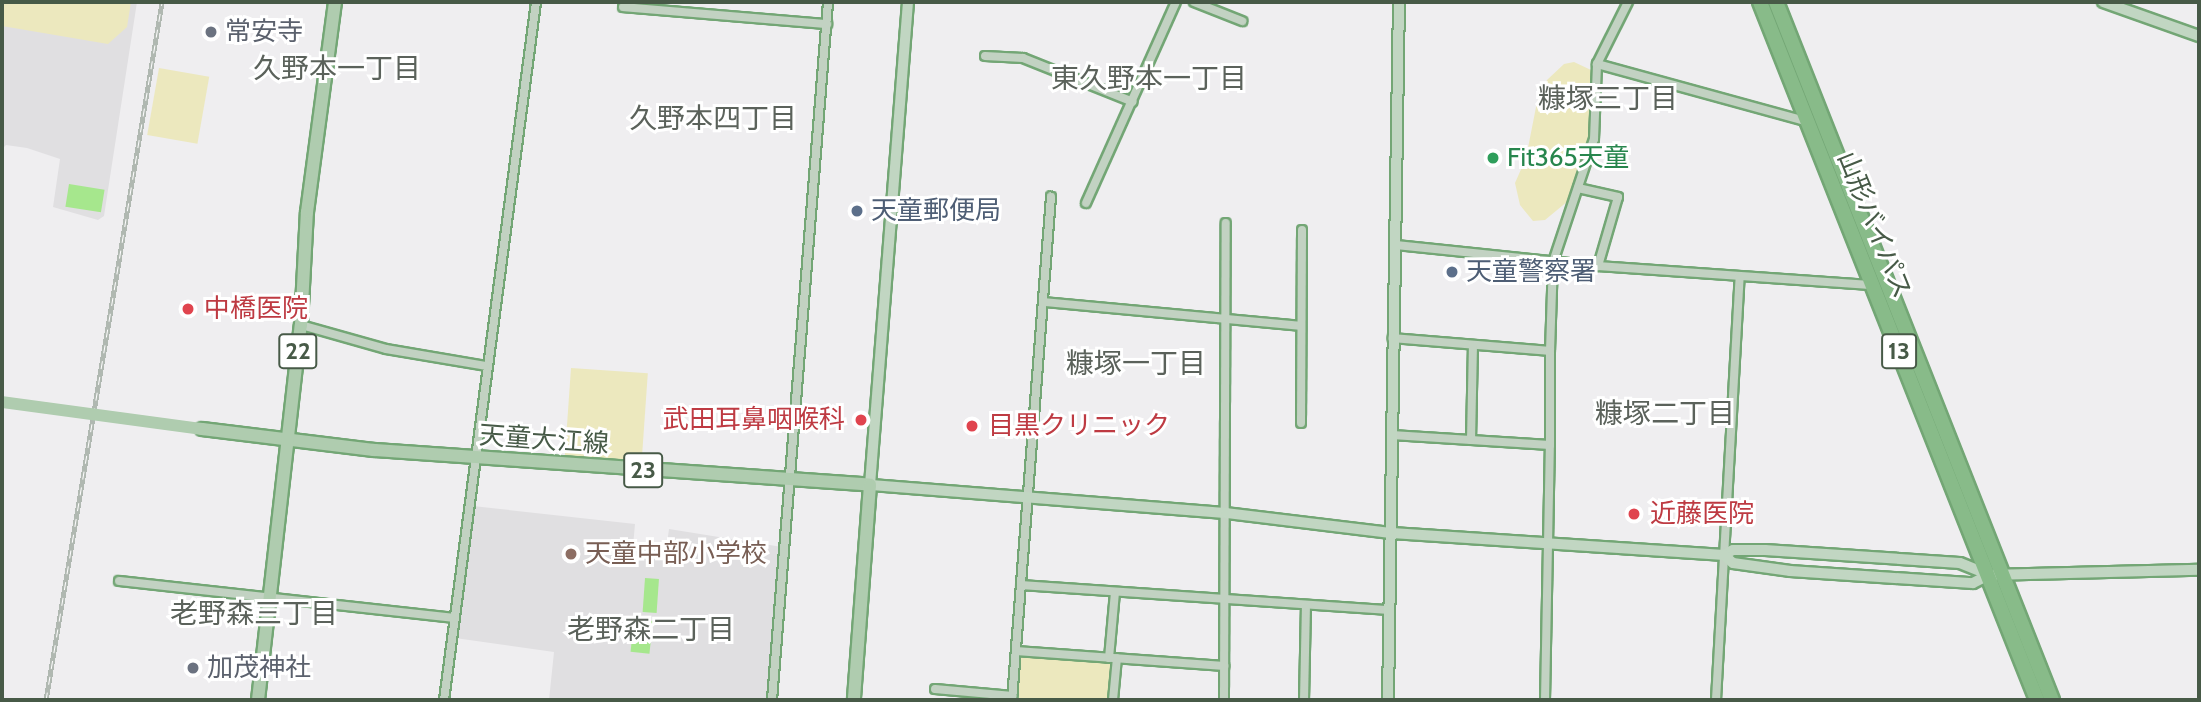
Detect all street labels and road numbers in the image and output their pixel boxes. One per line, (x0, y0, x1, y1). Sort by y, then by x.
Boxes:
street label: 山形バイパス (1830, 147, 1918, 303)
road number: 22 (277, 330, 319, 372)
road number: 13 (1880, 330, 1918, 372)
street label: 天童大江線 (478, 420, 610, 460)
road number: 23 (622, 449, 664, 490)

